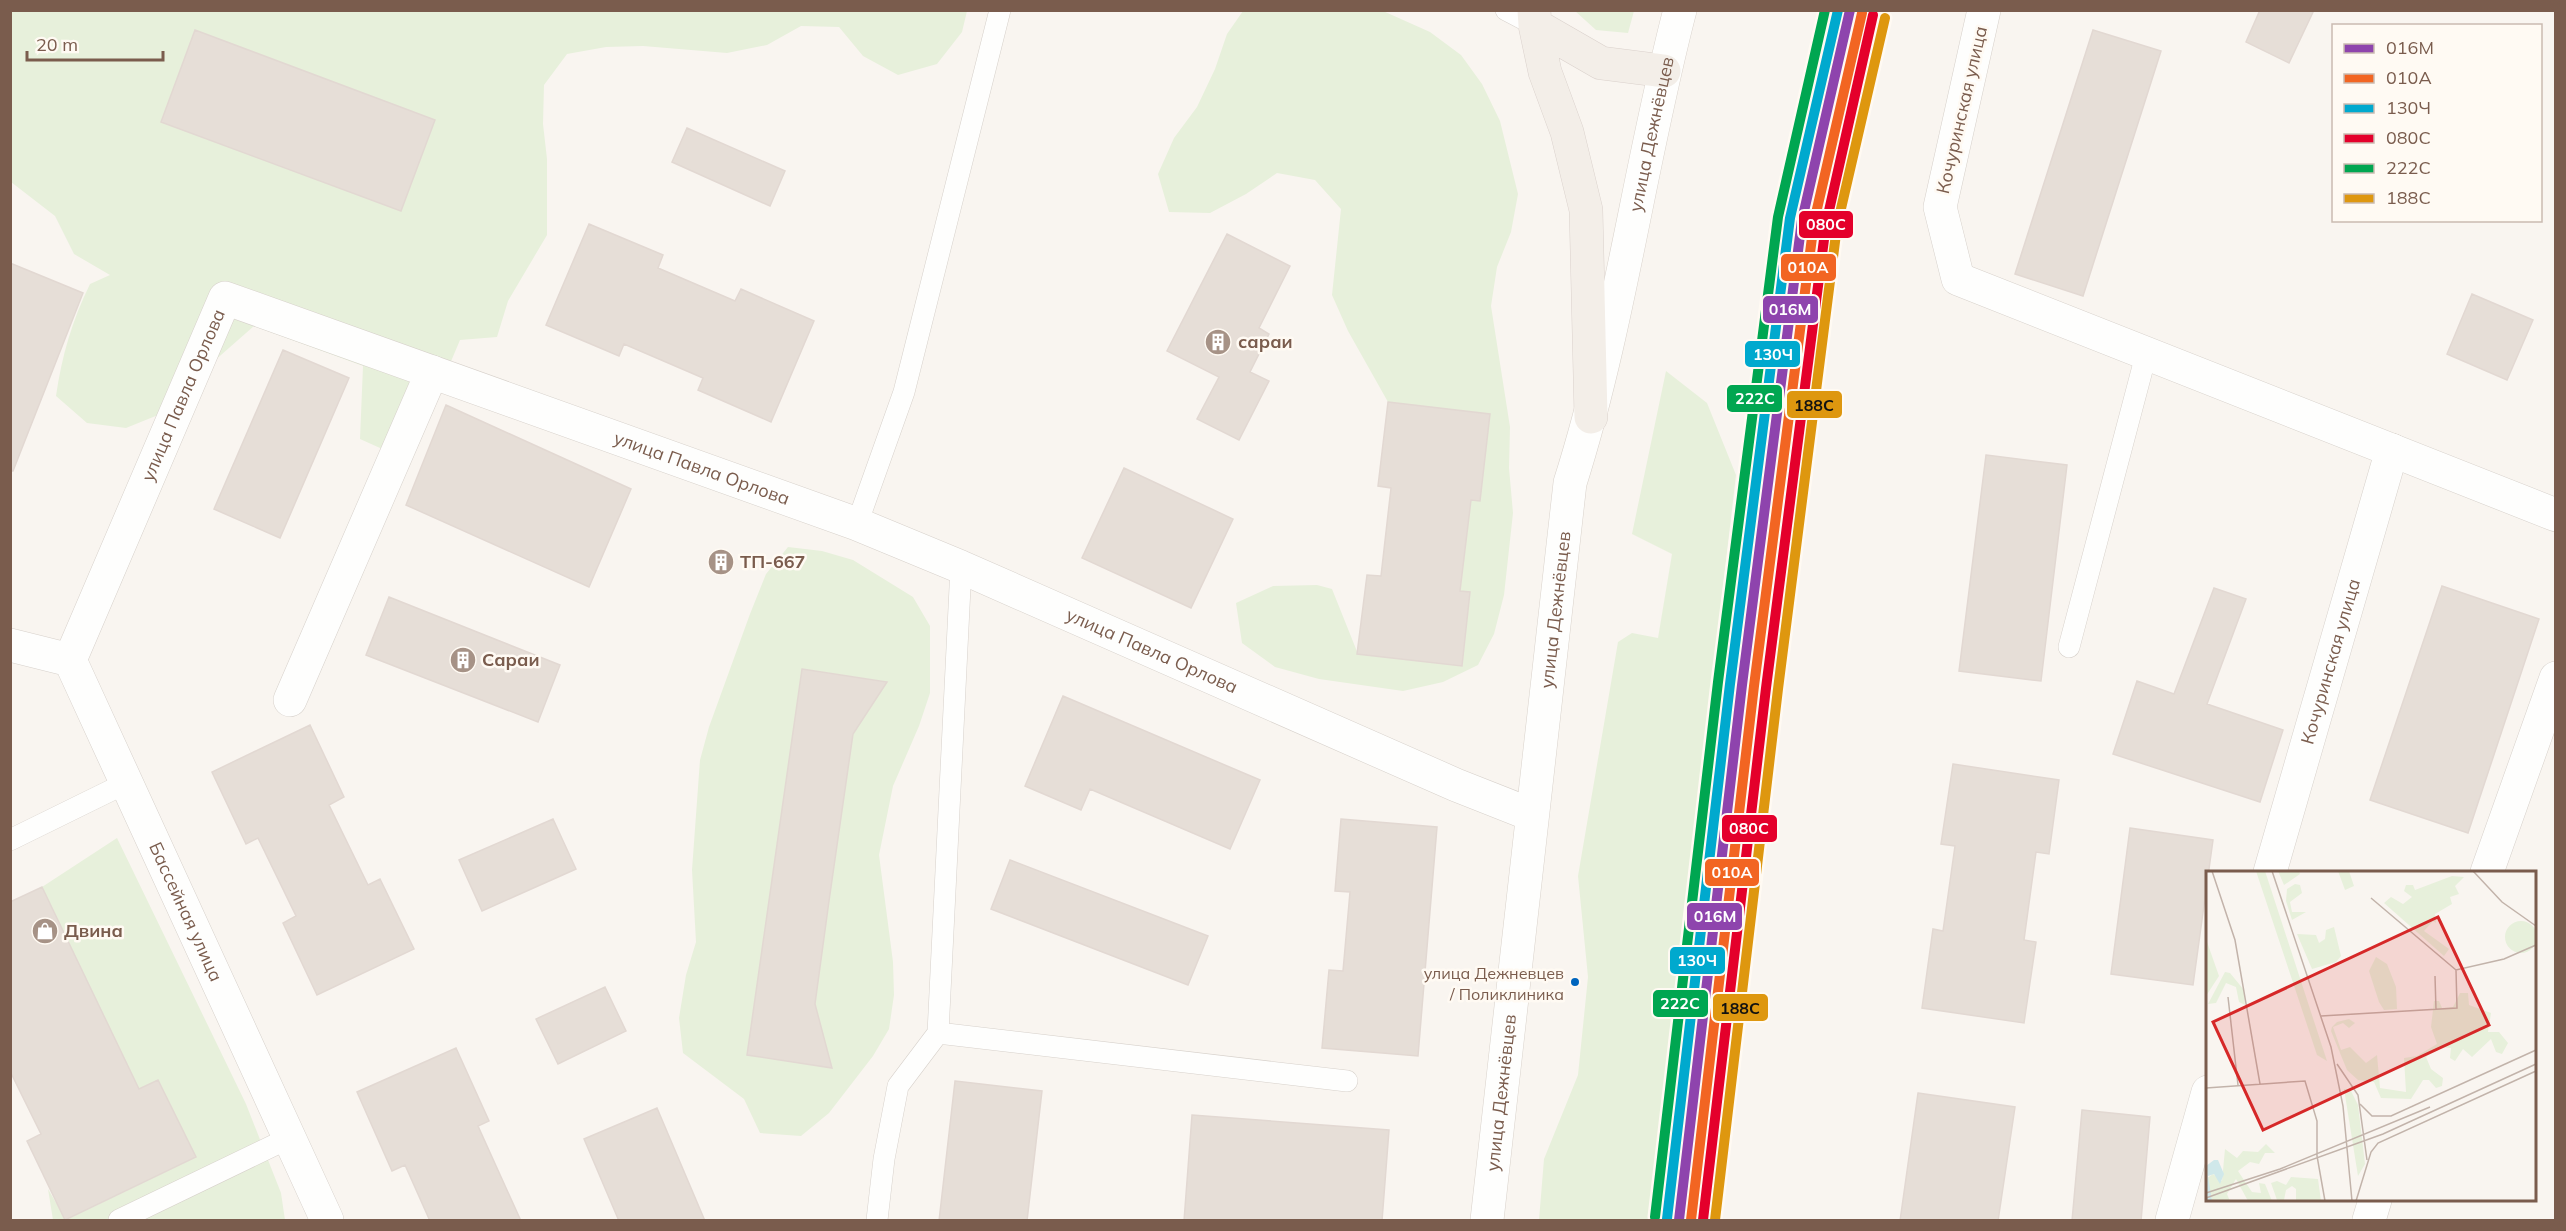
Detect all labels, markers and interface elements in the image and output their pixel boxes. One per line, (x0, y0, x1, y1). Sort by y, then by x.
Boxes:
scale bar (27, 24, 164, 62)
street label: Кочуринская улица (1931, 24, 1992, 196)
legend (2332, 24, 2542, 222)
text: 20 m (36, 33, 78, 56)
text: 016М (2386, 36, 2434, 59)
street label: улица Дежнёвцев (1624, 54, 1679, 214)
text: 010А (2386, 66, 2432, 89)
text: 130Ч (2386, 96, 2431, 119)
text: 080С (2386, 126, 2431, 149)
text: 222С (2386, 156, 2431, 179)
text: 188С (2386, 186, 2431, 209)
line badge: 080С (1798, 210, 1854, 239)
text: 080С (1806, 214, 1846, 234)
line badge: 010А (1780, 253, 1837, 282)
text: 010А (1788, 257, 1828, 277)
line badge: 016М (1762, 295, 1819, 324)
text: 016М (1769, 299, 1811, 319)
street label: улица Павла Орлова (136, 305, 230, 485)
building icon: сараи (1203, 327, 1233, 357)
place label: сараи (1238, 330, 1293, 353)
line badge: 130Ч (1744, 340, 1801, 368)
text: 130Ч (1753, 344, 1793, 364)
line badge: 222С (1726, 384, 1783, 413)
text: 222С (1735, 388, 1775, 408)
line badge: 188С (1786, 390, 1843, 419)
text: 188С (1794, 395, 1834, 415)
street label: улица Павла Орлова (611, 426, 793, 510)
street label: улица Дежнёвцев (1535, 530, 1575, 690)
building icon: ТП-667 (706, 547, 736, 577)
place label: ТП-667 (740, 550, 805, 573)
street label: Кочуринская улица (2295, 576, 2365, 747)
street label: улица Павла Орлова (1063, 603, 1241, 698)
building icon: Сараи (448, 645, 478, 675)
place label: Сараи (482, 648, 539, 671)
line badge: 080С (1721, 814, 1778, 843)
text: 080С (1729, 818, 1769, 838)
street label: Бассейная улица (144, 838, 228, 985)
line badge: 010А (1704, 858, 1760, 887)
text: 010А (1712, 862, 1752, 882)
inset map (2206, 871, 2536, 1201)
line badge: 016М (1686, 902, 1743, 931)
text: 016М (1694, 906, 1736, 926)
shop icon: Двина (30, 916, 60, 946)
place label: Двина (64, 919, 123, 942)
line badge: 130Ч (1669, 946, 1726, 975)
text: 130Ч (1677, 950, 1717, 970)
place label: улица Дежневцев / Поликлиника (1424, 963, 1564, 1004)
marker: улица Дежневцев / Поликлиника (1569, 976, 1581, 988)
line badge: 222С (1652, 989, 1709, 1018)
text: 222С (1660, 993, 1700, 1013)
line badge: 188С (1712, 993, 1769, 1022)
text: 188С (1720, 998, 1760, 1018)
street label: улица Дежнёвцев (1481, 1013, 1521, 1173)

